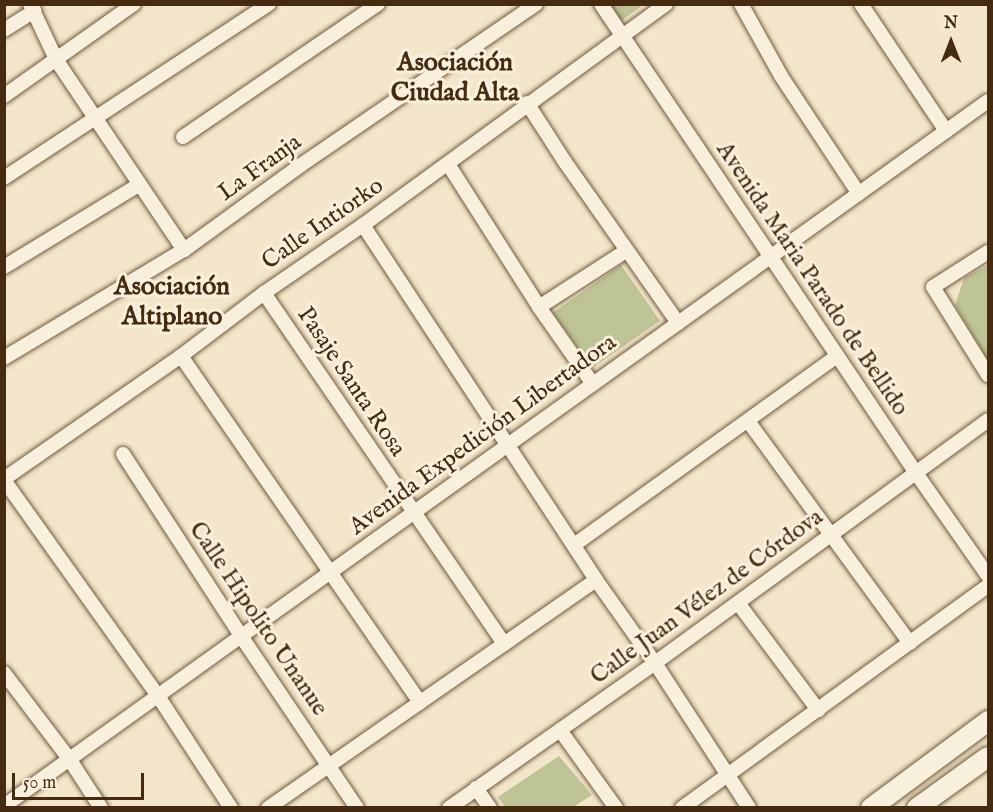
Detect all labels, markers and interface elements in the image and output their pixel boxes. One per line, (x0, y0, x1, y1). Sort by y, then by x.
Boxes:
north arrow (921, 12, 981, 72)
text: N (944, 14, 958, 34)
district label: Asociación Ciudad Alta (391, 47, 519, 108)
street label: La Franja (213, 128, 307, 208)
street label: Avenida Maria Parado de Bellido (709, 137, 915, 421)
street label: Calle Intiorko (257, 172, 389, 276)
district label: Asociación Altiplano (114, 271, 230, 332)
street label: Pasaje Santa Rosa (290, 302, 412, 462)
street label: Avenida Expedición Libertadora (344, 328, 622, 542)
street label: Calle Juan Vélez de Córdova (585, 503, 829, 691)
street label: Calle Hipolito Unanue (182, 517, 334, 721)
scale bar (15, 761, 147, 799)
text: 50 m (23, 772, 56, 795)

